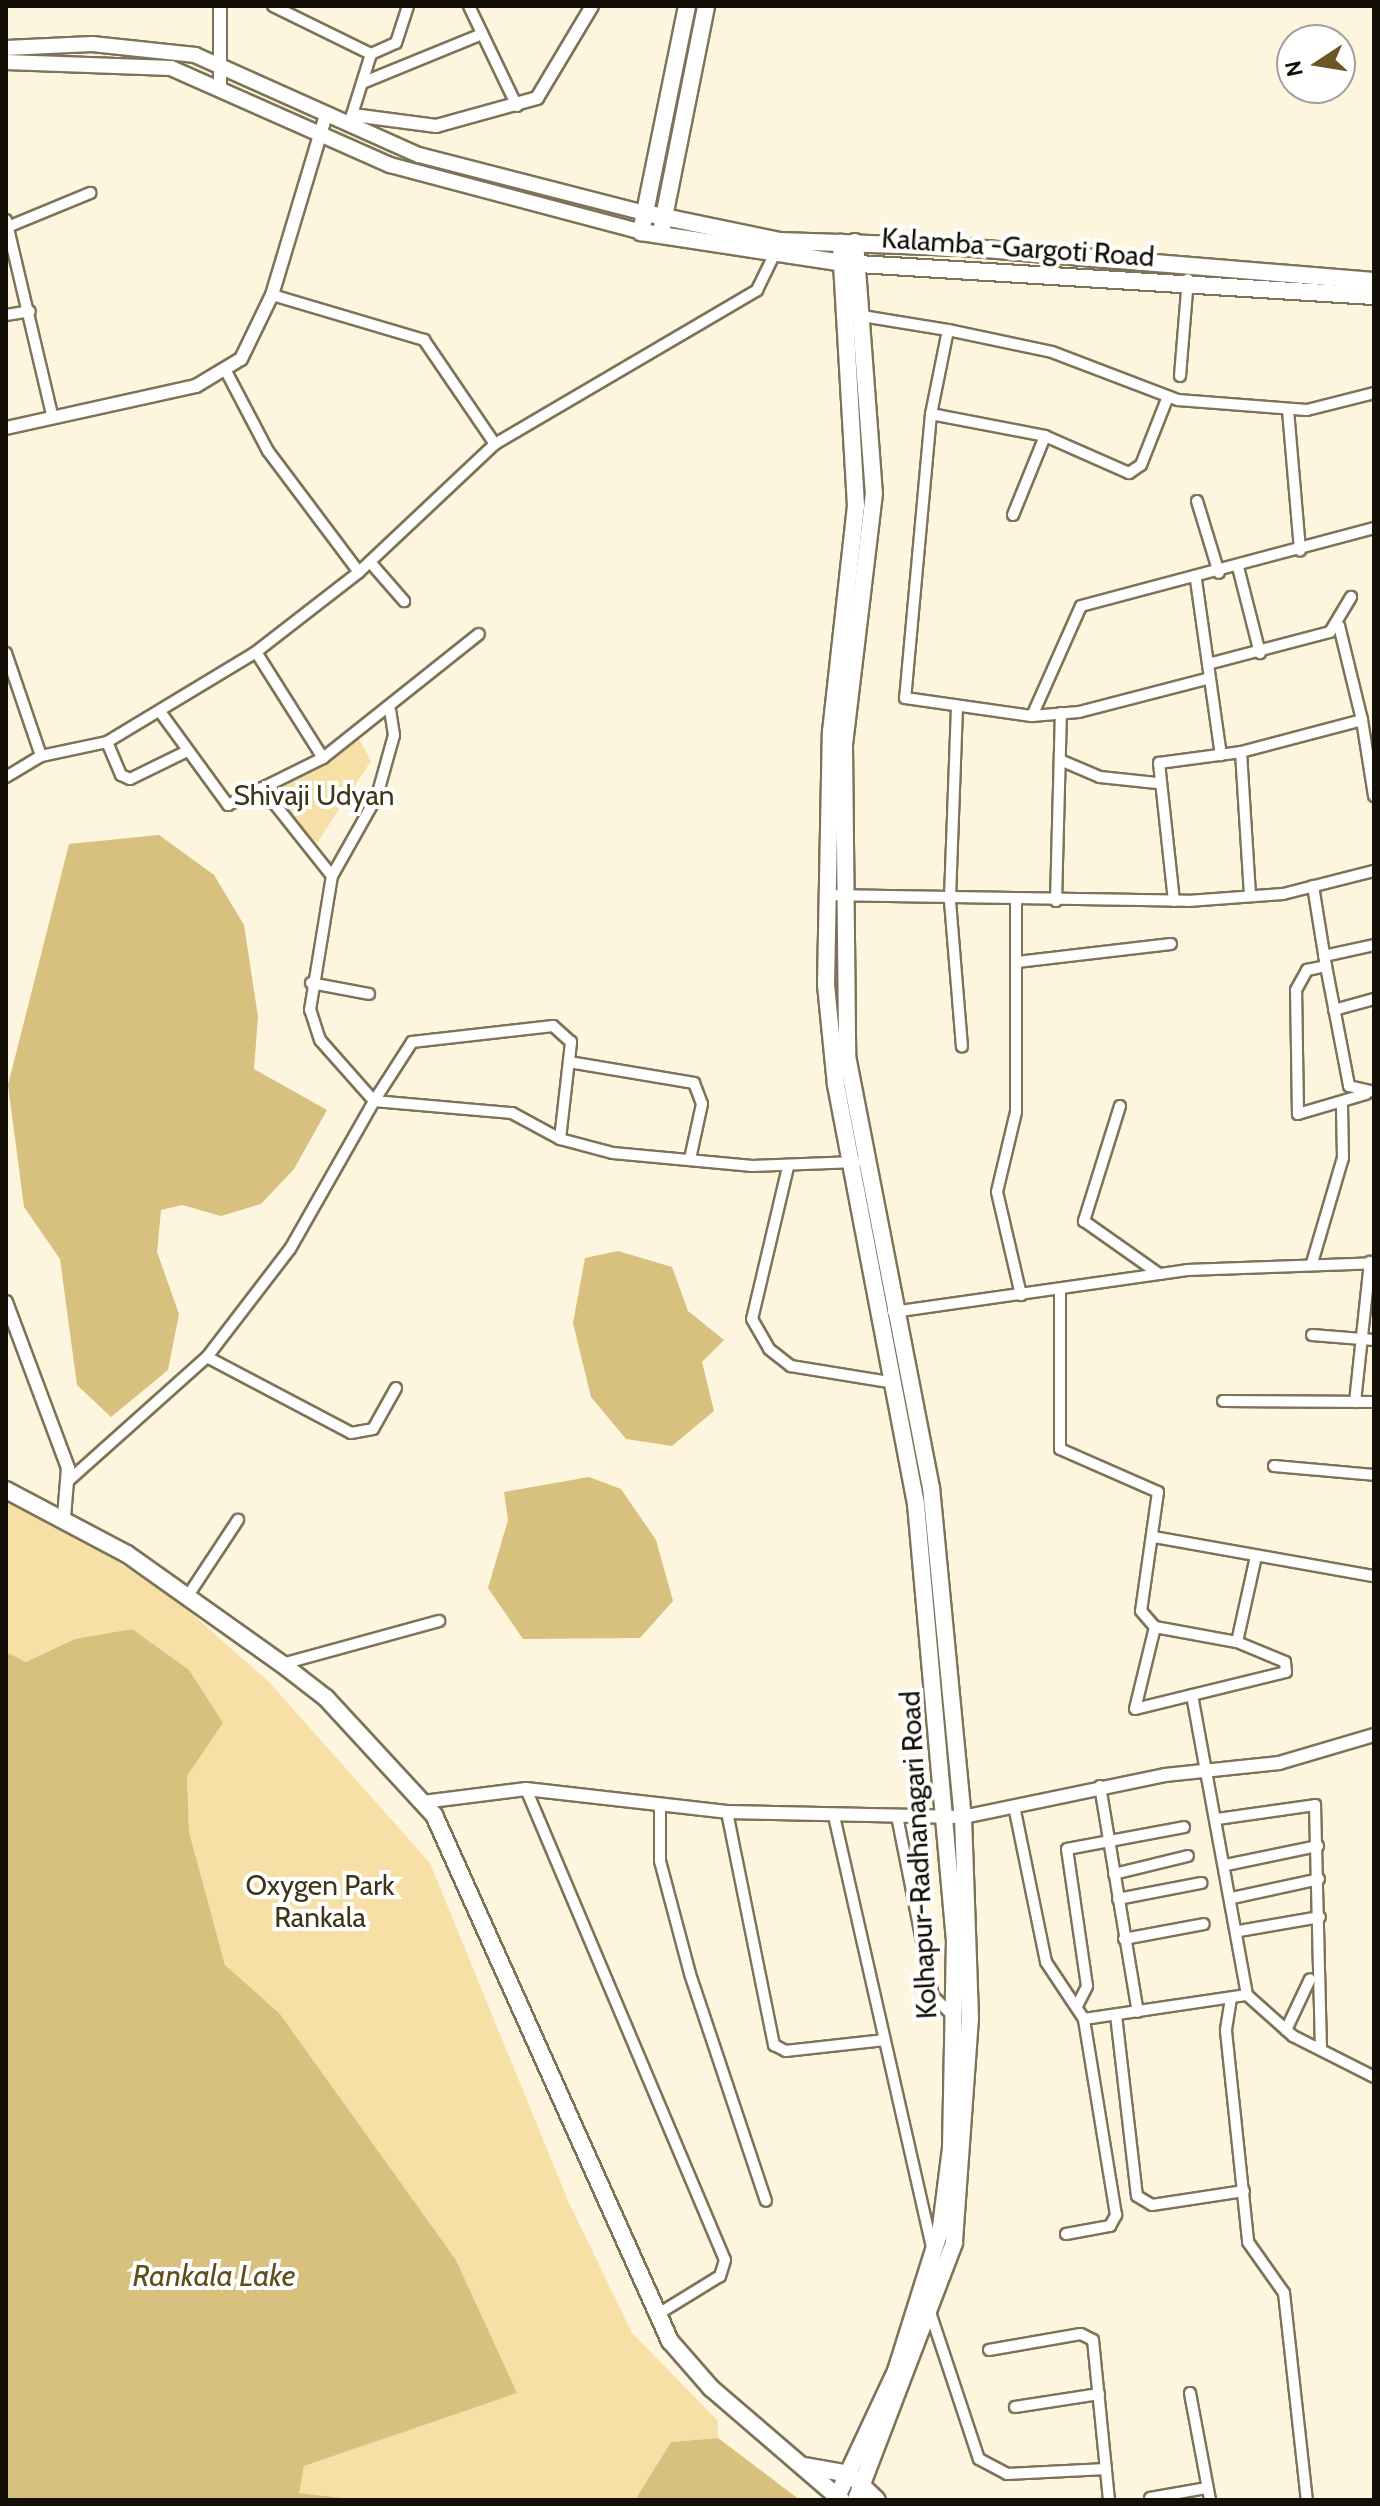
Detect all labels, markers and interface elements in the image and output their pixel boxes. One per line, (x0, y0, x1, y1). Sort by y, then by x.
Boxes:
north arrow (1276, 24, 1356, 104)
text: N (1279, 58, 1309, 79)
street label: Kalamba -Gargoti Road (880, 221, 1156, 273)
park label: Shivaji Udyan (233, 778, 395, 812)
street label: Kolhapur-Radhanagari Road (893, 1690, 943, 2020)
park label: Oxygen Park Rankala (245, 1868, 395, 1934)
water label: Rankala Lake (133, 2258, 295, 2294)

